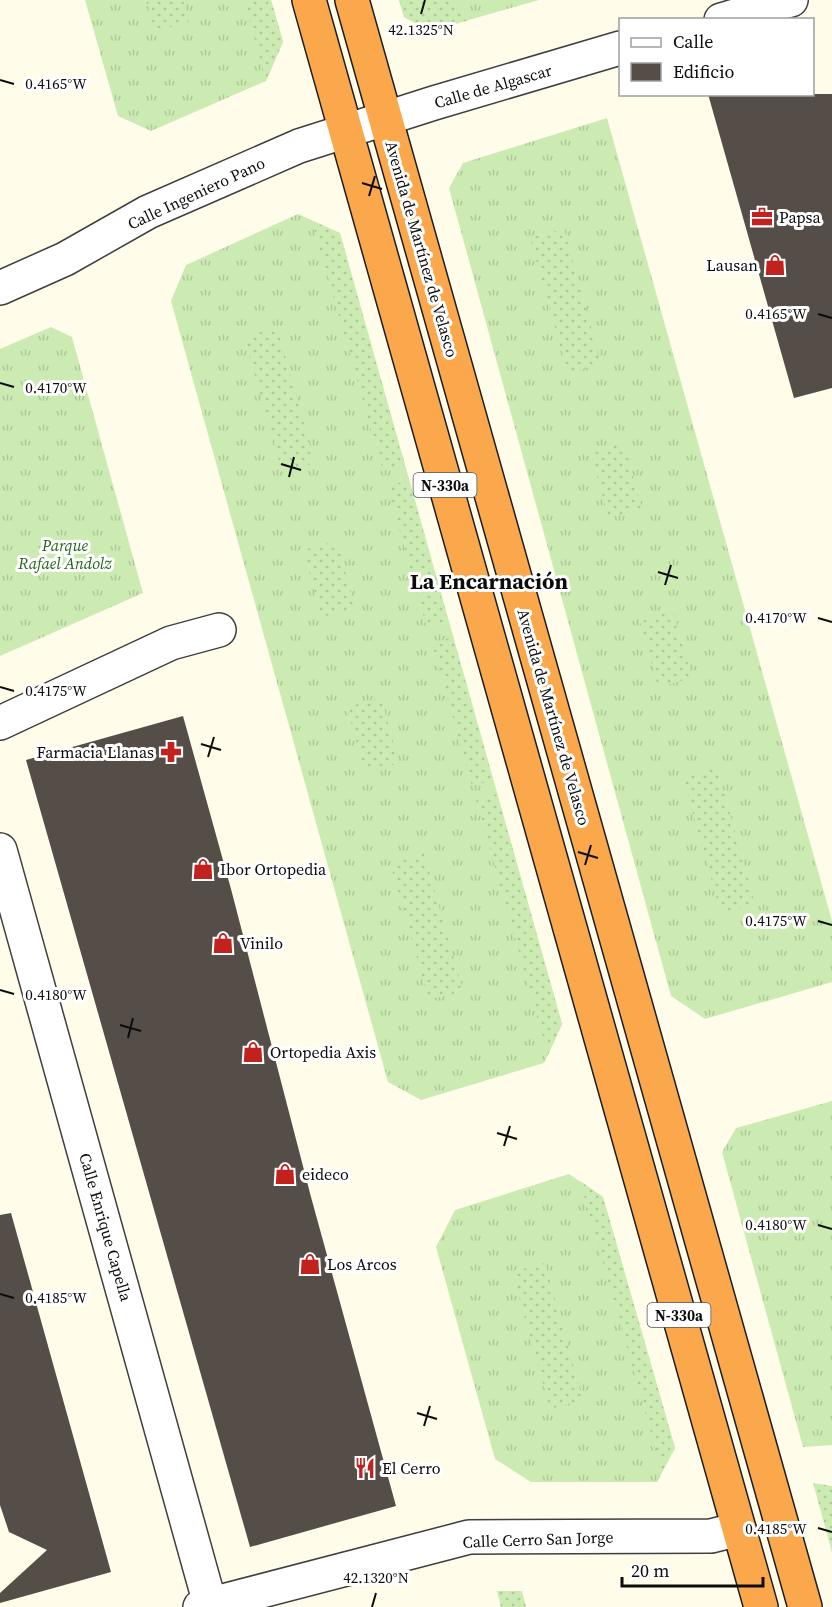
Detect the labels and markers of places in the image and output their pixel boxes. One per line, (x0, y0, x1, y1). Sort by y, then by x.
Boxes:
office icon: Papsa (750, 205, 774, 229)
place label: Papsa (779, 206, 822, 228)
shop icon: Lausan (763, 253, 787, 277)
place label: Lausan (706, 254, 758, 276)
pharmacy icon: Farmacia Llanas (159, 740, 183, 764)
place label: Farmacia Llanas (37, 741, 154, 763)
shop icon: Ibor Ortopedia (191, 857, 215, 881)
place label: Ibor Ortopedia (220, 858, 327, 880)
shop icon: Vinilo (211, 931, 235, 955)
place label: Vinilo (240, 932, 283, 954)
shop icon: Ortopedia Axis (241, 1040, 265, 1064)
place label: Ortopedia Axis (270, 1041, 376, 1063)
shop icon: eideco (273, 1162, 297, 1186)
place label: eideco (302, 1163, 349, 1185)
shop icon: Los Arcos (298, 1252, 322, 1276)
place label: Los Arcos (327, 1253, 397, 1275)
restaurant icon: El Cerro (353, 1456, 377, 1480)
place label: El Cerro (382, 1457, 441, 1479)

